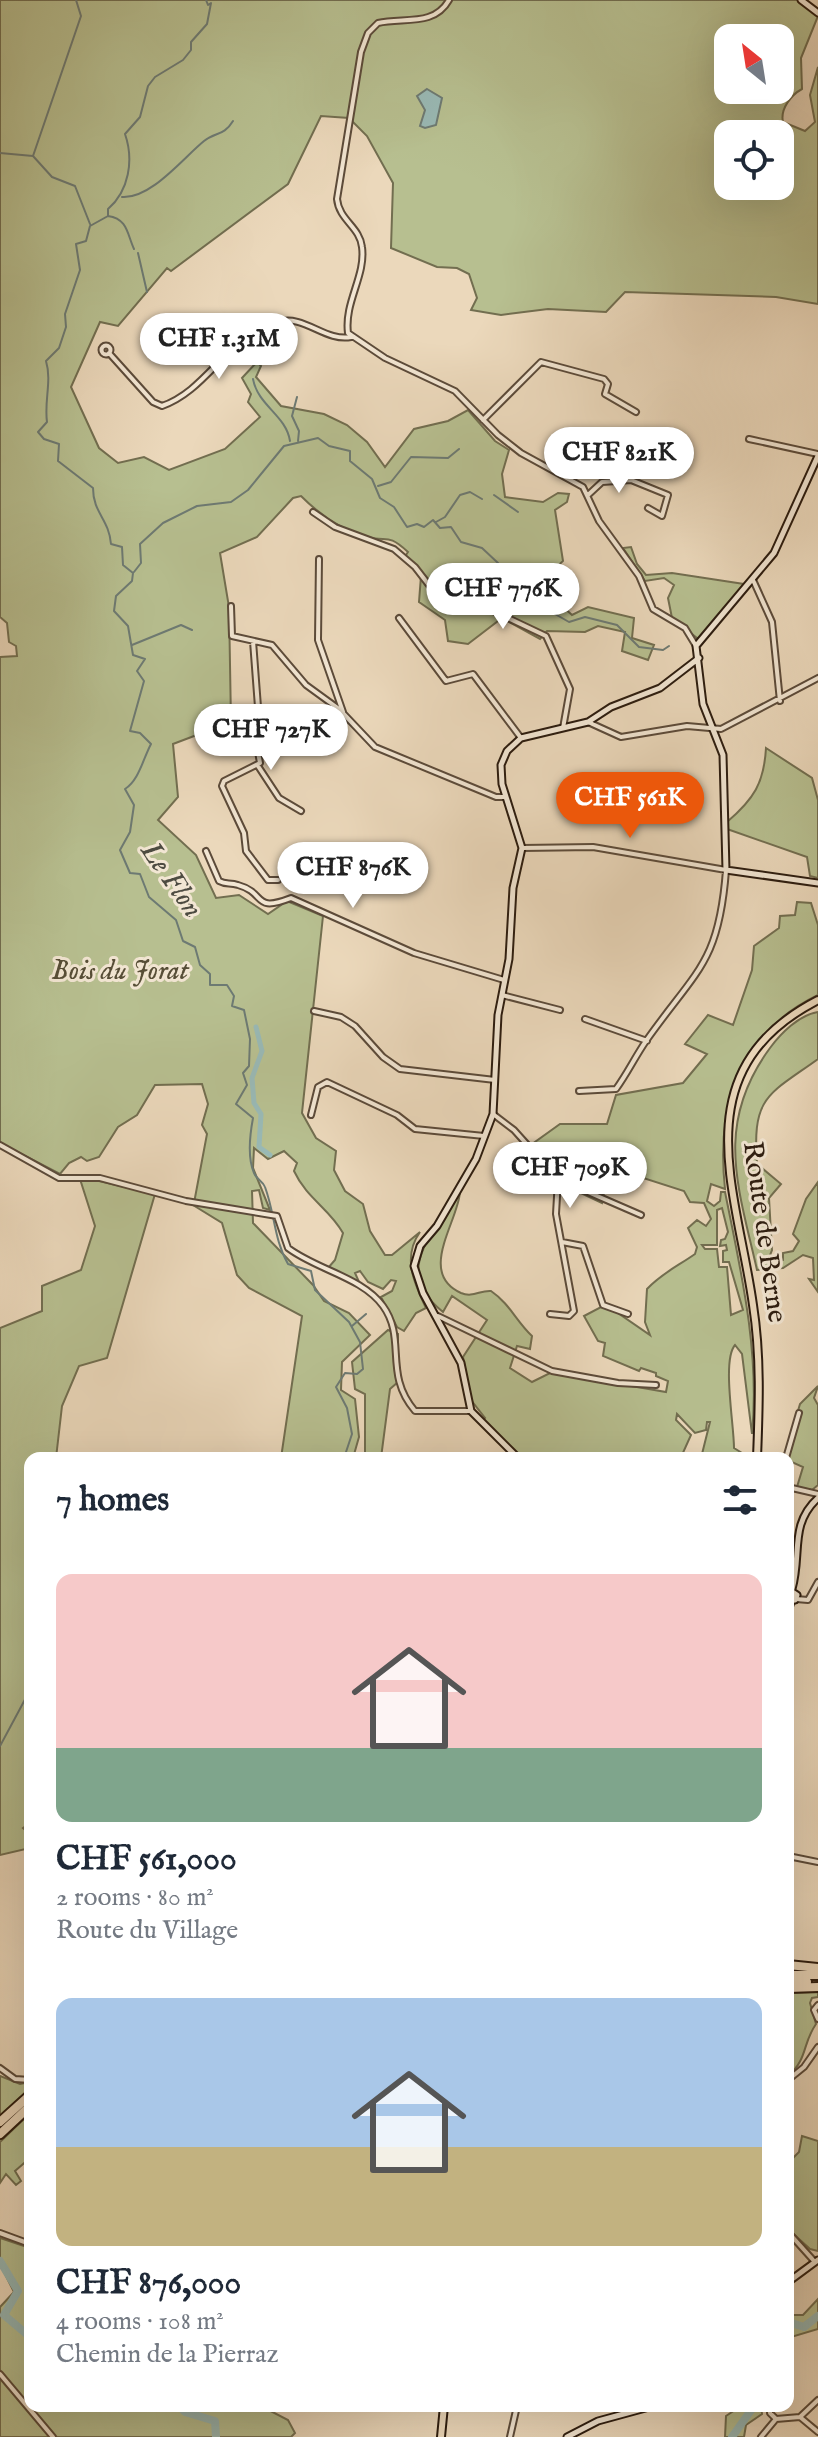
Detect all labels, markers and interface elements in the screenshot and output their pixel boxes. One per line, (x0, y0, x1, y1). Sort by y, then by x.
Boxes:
north arrow (714, 24, 794, 104)
map controls (714, 24, 794, 200)
button: locate (714, 120, 794, 200)
pin: CHF 1.31M (127, 313, 311, 381)
text: CHF 1.31M (158, 322, 280, 355)
pin: CHF 821K (536, 427, 702, 495)
text: CHF 821K (562, 436, 676, 469)
pin: CHF 776K (420, 563, 586, 631)
text: CHF 776K (444, 572, 562, 605)
pin: CHF 727K (188, 704, 354, 772)
text: CHF 727K (212, 713, 330, 746)
pin: CHF 561K (547, 772, 713, 840)
text: CHF 561K (574, 781, 686, 814)
water label: Le Flon (130, 833, 211, 926)
pin: CHF 876K (270, 842, 436, 910)
text: CHF 876K (295, 851, 411, 884)
park label: Bois du Jorat (51, 954, 190, 989)
street label: Route de Berne (734, 1139, 794, 1325)
pin: CHF 709K (487, 1142, 653, 1210)
text: CHF 709K (511, 1151, 629, 1184)
icon: filters (718, 1478, 762, 1522)
text: 7 homes (56, 1479, 169, 1522)
icon: home (337, 1626, 481, 1770)
text: CHF 561,000 (56, 1838, 237, 1881)
text: 2 rooms · 80 m² (56, 1881, 214, 1914)
text: Route du Village (56, 1914, 238, 1947)
icon: home (337, 2050, 481, 2194)
text: CHF 876,000 (56, 2262, 241, 2305)
text: 4 rooms · 108 m² (56, 2305, 224, 2338)
text: Chemin de la Pierraz (56, 2338, 279, 2371)

